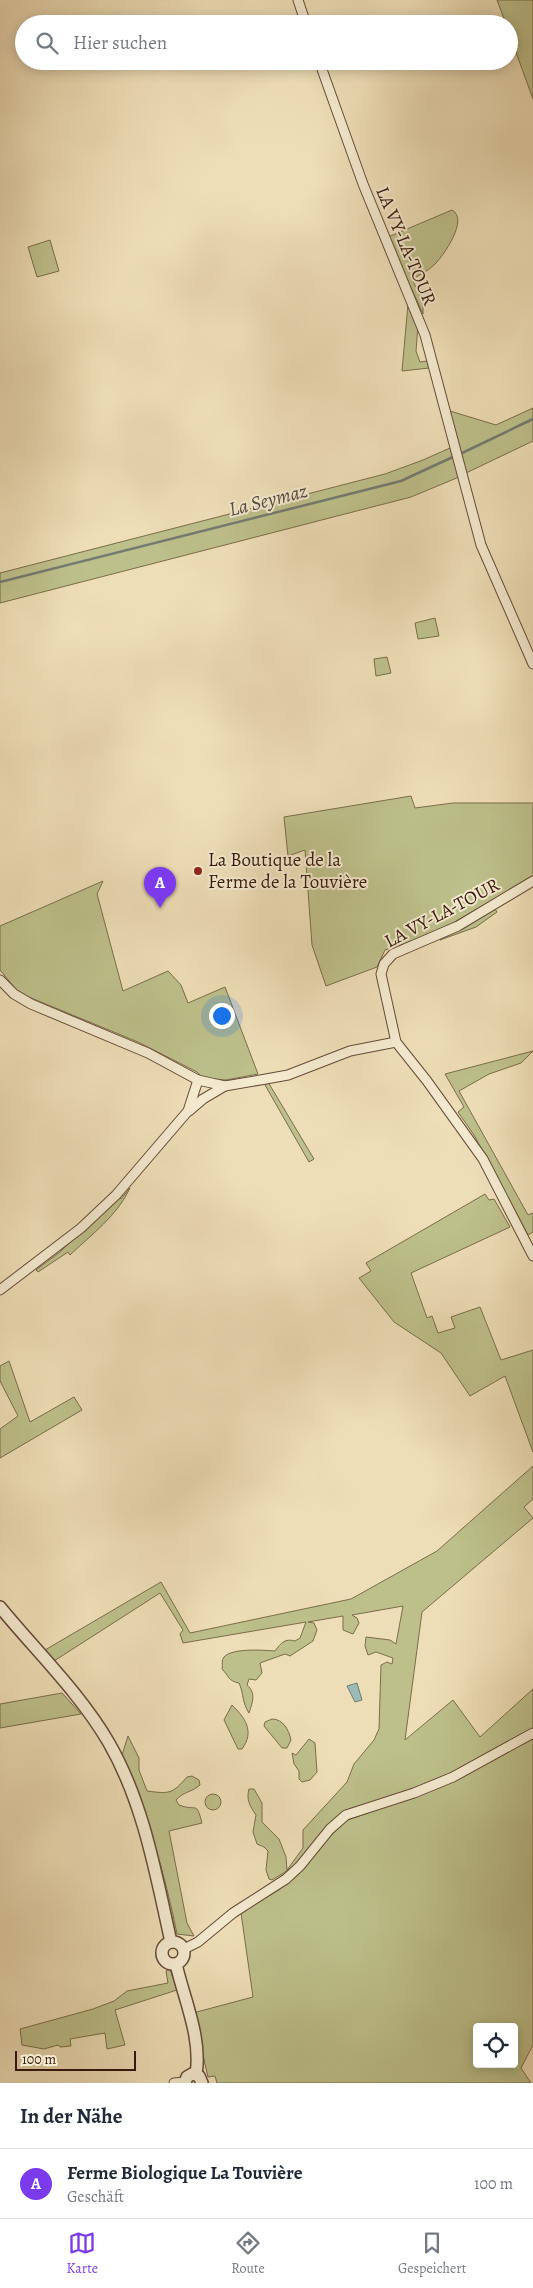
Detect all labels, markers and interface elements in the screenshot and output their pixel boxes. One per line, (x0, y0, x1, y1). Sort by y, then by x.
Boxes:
search box (15, 15, 518, 70)
icon: search (33, 29, 61, 57)
text: Hier suchen (73, 30, 167, 56)
street label: LA VY-LA-TOUR (369, 183, 443, 310)
water label: La Seymaz (226, 477, 310, 523)
place label: La Boutique de la Ferme de la Touvière (208, 847, 367, 895)
marker: La Boutique de la Ferme de la Touvière (192, 865, 204, 877)
pin: A (144, 867, 176, 908)
street label: LA VY-LA-TOUR (380, 872, 504, 954)
your location (209, 1003, 235, 1029)
map controls (473, 2023, 518, 2068)
button: locate (473, 2023, 518, 2068)
scale bar (15, 2048, 136, 2071)
text: 100 m (22, 2050, 56, 2069)
text: In der Nähe (20, 2102, 122, 2130)
text: Ferme Biologique La Touvière (67, 2160, 302, 2186)
text: A (31, 2173, 41, 2195)
text: 100 m (474, 2173, 513, 2195)
text: Geschäft (67, 2186, 124, 2208)
tab: Karte (67, 2229, 98, 2278)
tab: Route (231, 2229, 265, 2278)
tab: Gespeichert (398, 2229, 466, 2278)

